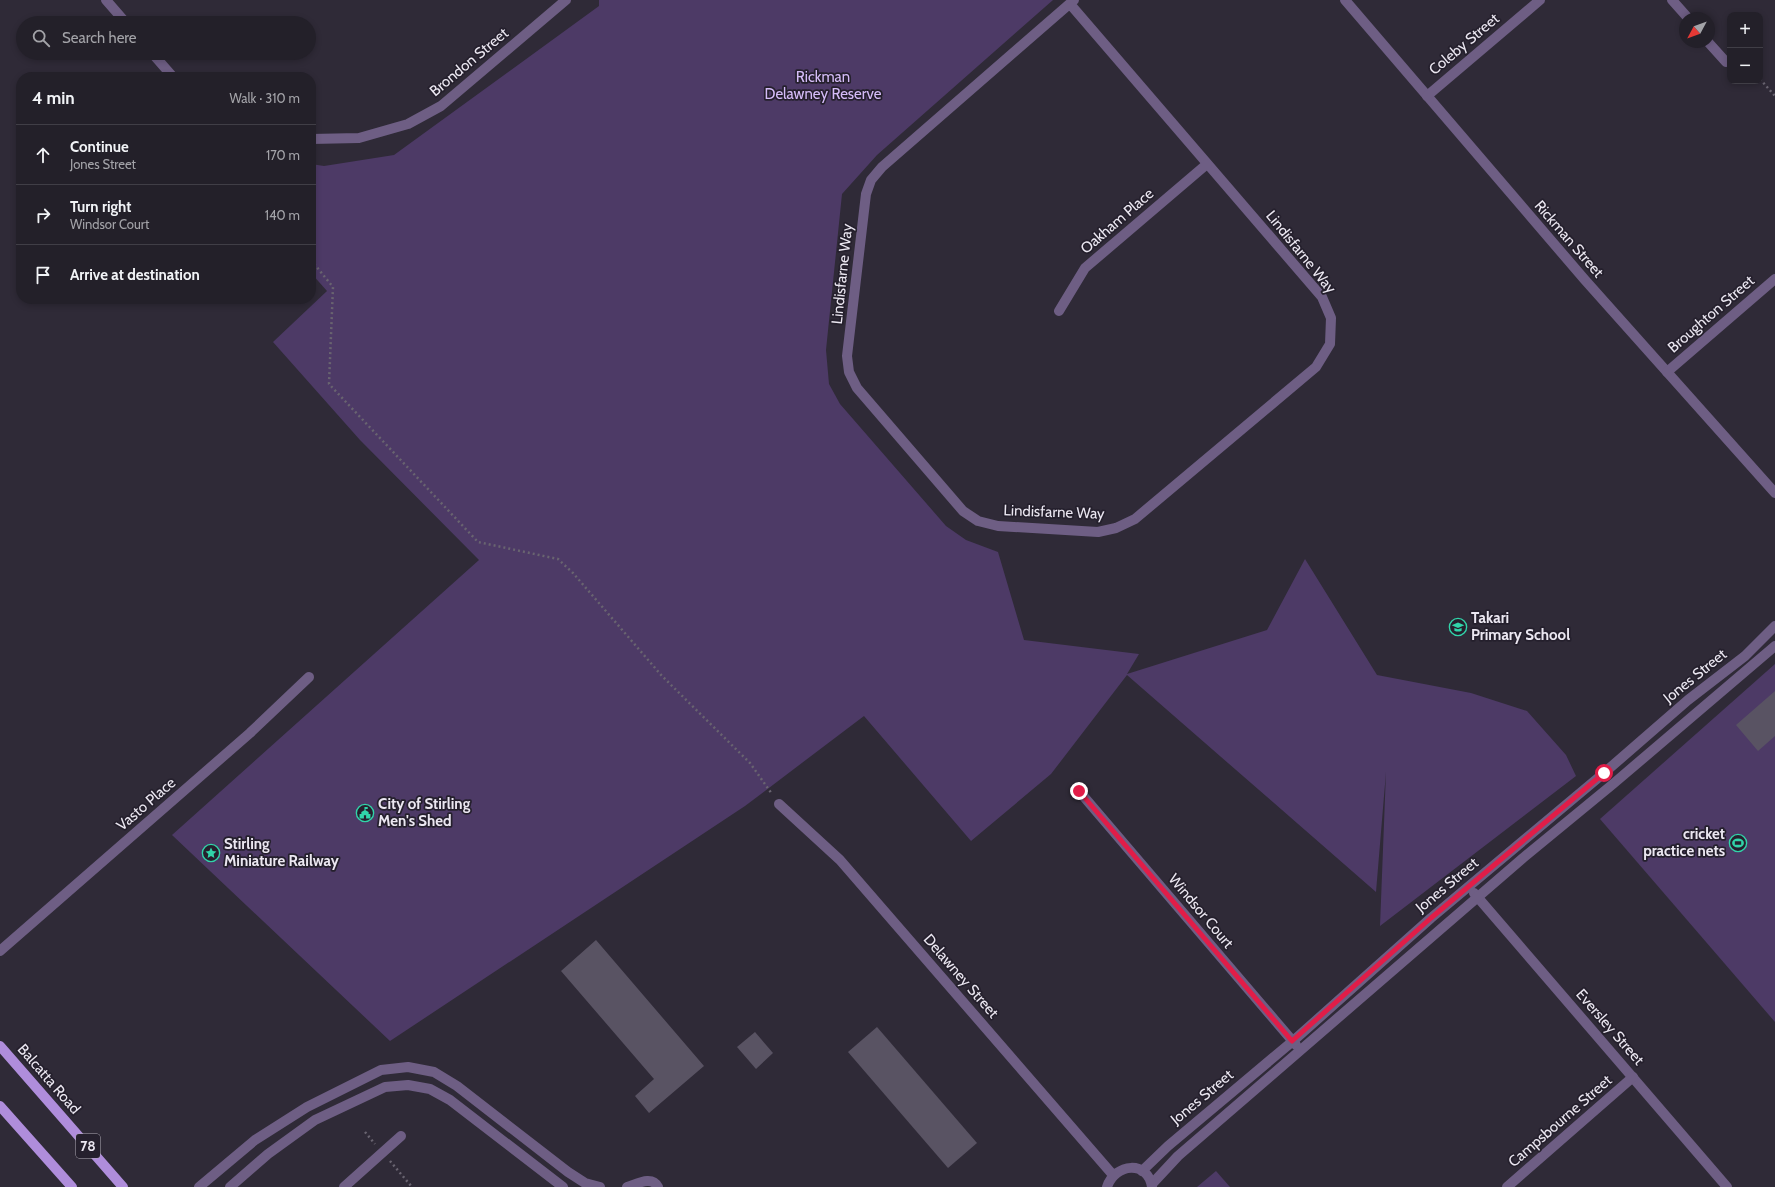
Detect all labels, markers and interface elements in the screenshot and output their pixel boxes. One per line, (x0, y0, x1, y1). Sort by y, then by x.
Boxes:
street label: Coleby Street (1425, 9, 1503, 79)
north arrow (1679, 12, 1715, 48)
map controls (1727, 12, 1763, 84)
button: + (1727, 12, 1763, 48)
search box (16, 16, 316, 60)
street label: Brondon Street (426, 24, 512, 100)
icon: search (30, 27, 52, 49)
text: Search here (62, 29, 137, 47)
button: − (1727, 48, 1763, 84)
park label: Rickman Delawney Reserve (765, 68, 882, 103)
text: 4 min (32, 88, 75, 108)
text: Walk · 310 m (229, 90, 300, 106)
text: Continue (70, 138, 129, 156)
icon: ahead (32, 144, 54, 166)
text: 170 m (266, 147, 300, 163)
text: Jones Street (70, 156, 136, 172)
street label: Oakham Place (1077, 184, 1157, 258)
street label: Rickman Street (1531, 197, 1607, 281)
text: Turn right (70, 198, 131, 216)
icon: right (32, 204, 54, 226)
text: 140 m (265, 207, 300, 223)
street label: Lindisfarne Way (1262, 207, 1340, 297)
text: Windsor Court (70, 216, 149, 232)
street label: Lindisfarne Way (828, 222, 856, 325)
icon: arrive (32, 264, 54, 286)
text: Arrive at destination (70, 266, 200, 284)
street label: Broughton Street (1664, 272, 1758, 356)
street label: Lindisfarne Way (1003, 501, 1105, 523)
place label: Takari Primary School (1471, 609, 1570, 644)
school or university icon: Takari Primary School (1448, 617, 1468, 637)
street label: Jones Street (1659, 645, 1730, 708)
route start (1595, 764, 1613, 782)
street label: Vasto Place (113, 773, 179, 834)
route end (1070, 782, 1088, 800)
place label: City of Stirling Men's Shed (378, 795, 471, 830)
public building icon: City of Stirling Men's Shed (355, 803, 375, 823)
place label: cricket practice nets (1643, 825, 1725, 860)
sports icon: cricket practice nets (1728, 833, 1748, 853)
place label: Stirling Miniature Railway (224, 835, 340, 870)
place icon: Stirling Miniature Railway (201, 843, 221, 863)
street label: Jones Street (1411, 854, 1482, 917)
street label: Windsor Court (1165, 870, 1237, 952)
street label: Delawney Street (920, 930, 1002, 1022)
street label: Eversley Street (1572, 985, 1648, 1069)
street label: Balcatta Road (14, 1040, 84, 1118)
street label: Jones Street (1166, 1066, 1237, 1129)
street label: Campsbourne Street (1505, 1071, 1615, 1171)
road number: 78 (76, 1134, 100, 1158)

